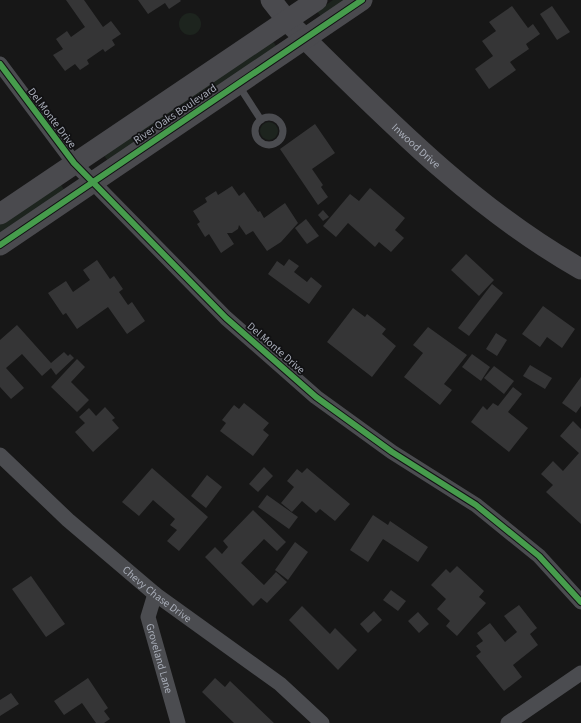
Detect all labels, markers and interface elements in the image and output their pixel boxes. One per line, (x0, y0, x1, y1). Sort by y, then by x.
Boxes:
street label: River Oaks Boulevard (130, 80, 220, 148)
street label: Del Monte Drive (24, 85, 80, 152)
street label: Inwood Drive (389, 120, 444, 172)
street label: Del Monte Drive (244, 319, 309, 378)
street label: Chevy Chase Drive (119, 562, 195, 626)
street label: Groveland Lane (143, 622, 177, 696)

